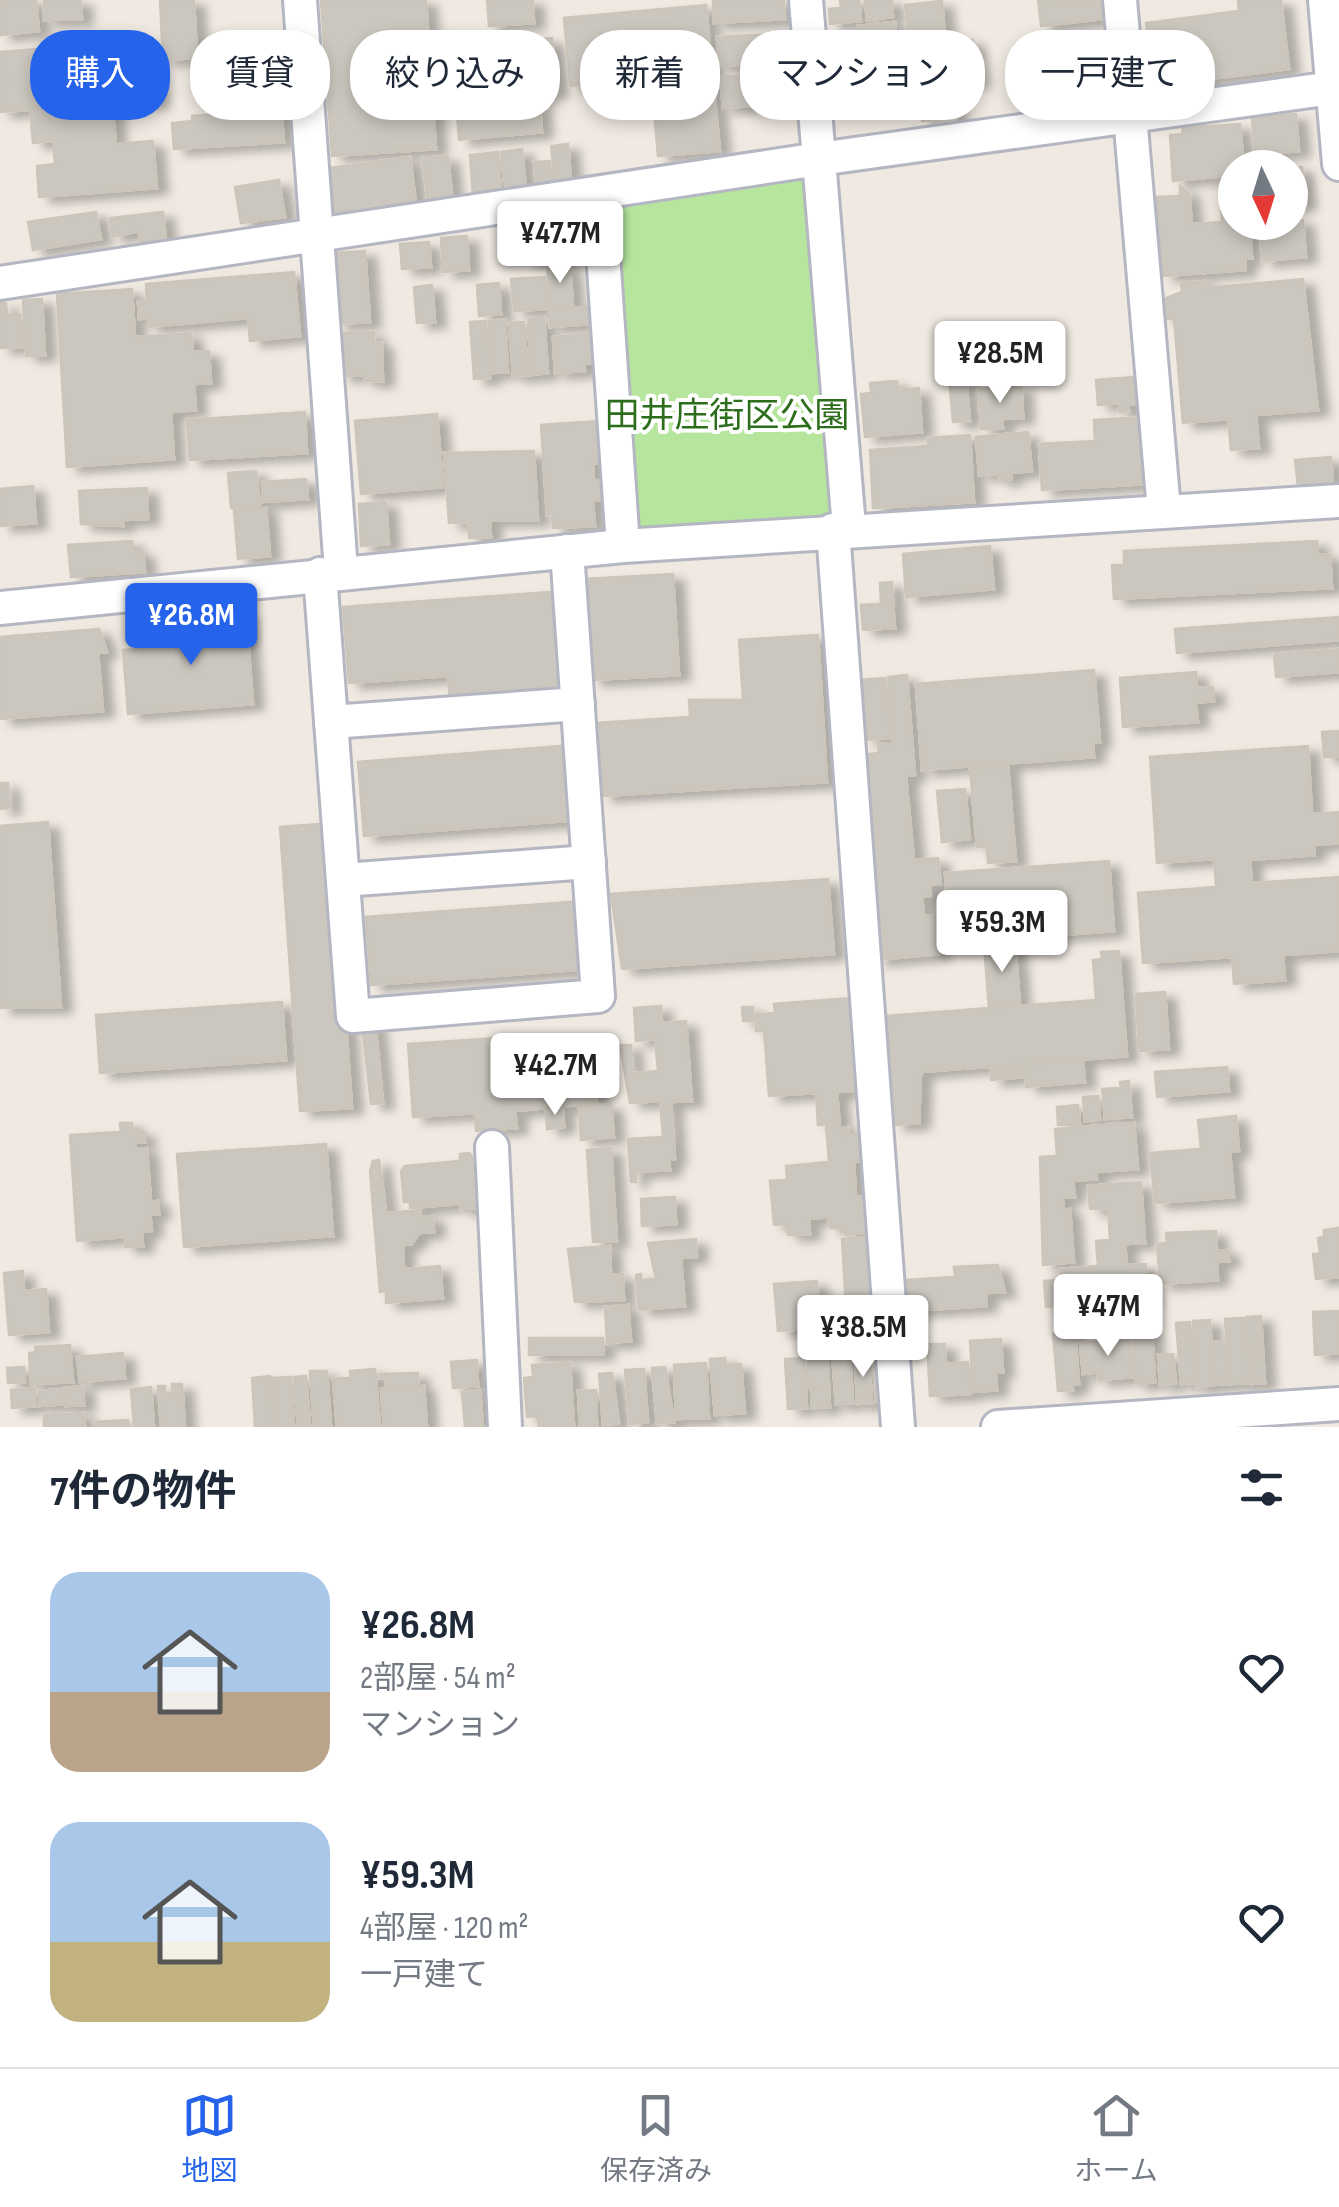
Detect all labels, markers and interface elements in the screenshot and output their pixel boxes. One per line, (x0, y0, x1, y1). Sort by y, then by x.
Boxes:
chip: 購入 (30, 30, 170, 120)
chip: 賃貸 (190, 30, 330, 120)
chip: 絞り込み (350, 30, 560, 120)
chip: 新着 (580, 30, 720, 120)
chip: マンション (740, 30, 985, 120)
chip: 一戸建て (1005, 30, 1215, 120)
north arrow (1218, 150, 1308, 240)
map controls (1218, 150, 1308, 240)
pin: ¥47.7M (479, 201, 641, 286)
text: ¥47.7M (519, 214, 601, 253)
pin: ¥28.5M (919, 321, 1081, 406)
text: ¥28.5M (956, 334, 1044, 373)
park label: 田井庄街区公園 (604, 395, 850, 438)
pin: ¥26.8M (110, 583, 272, 668)
text: ¥26.8M (147, 596, 235, 635)
pin: ¥59.3M (921, 890, 1083, 975)
text: ¥59.3M (958, 903, 1046, 942)
pin: ¥42.7M (474, 1033, 636, 1118)
text: ¥42.7M (512, 1046, 598, 1085)
pin: ¥47M (1049, 1274, 1167, 1359)
text: ¥47M (1076, 1287, 1140, 1326)
pin: ¥38.5M (782, 1295, 944, 1380)
text: ¥38.5M (819, 1308, 907, 1347)
icon: filters (1234, 1460, 1289, 1515)
text: 7件の物件 (50, 1467, 236, 1518)
text: ¥26.8M (360, 1600, 475, 1651)
icon: home (130, 1612, 250, 1732)
icon: heart (1234, 1645, 1289, 1700)
text: 2部屋 · 54 m² (360, 1659, 516, 1698)
text: マンション (360, 1706, 520, 1745)
text: ¥59.3M (360, 1850, 474, 1901)
icon: home (130, 1862, 250, 1982)
icon: heart (1234, 1895, 1289, 1950)
text: 4部屋 · 120 m² (360, 1909, 529, 1948)
text: 一戸建て (360, 1956, 488, 1995)
tab: 地図 (181, 2088, 237, 2188)
tab: 保存済み (600, 2088, 712, 2188)
tab: ホーム (1075, 2088, 1158, 2188)

